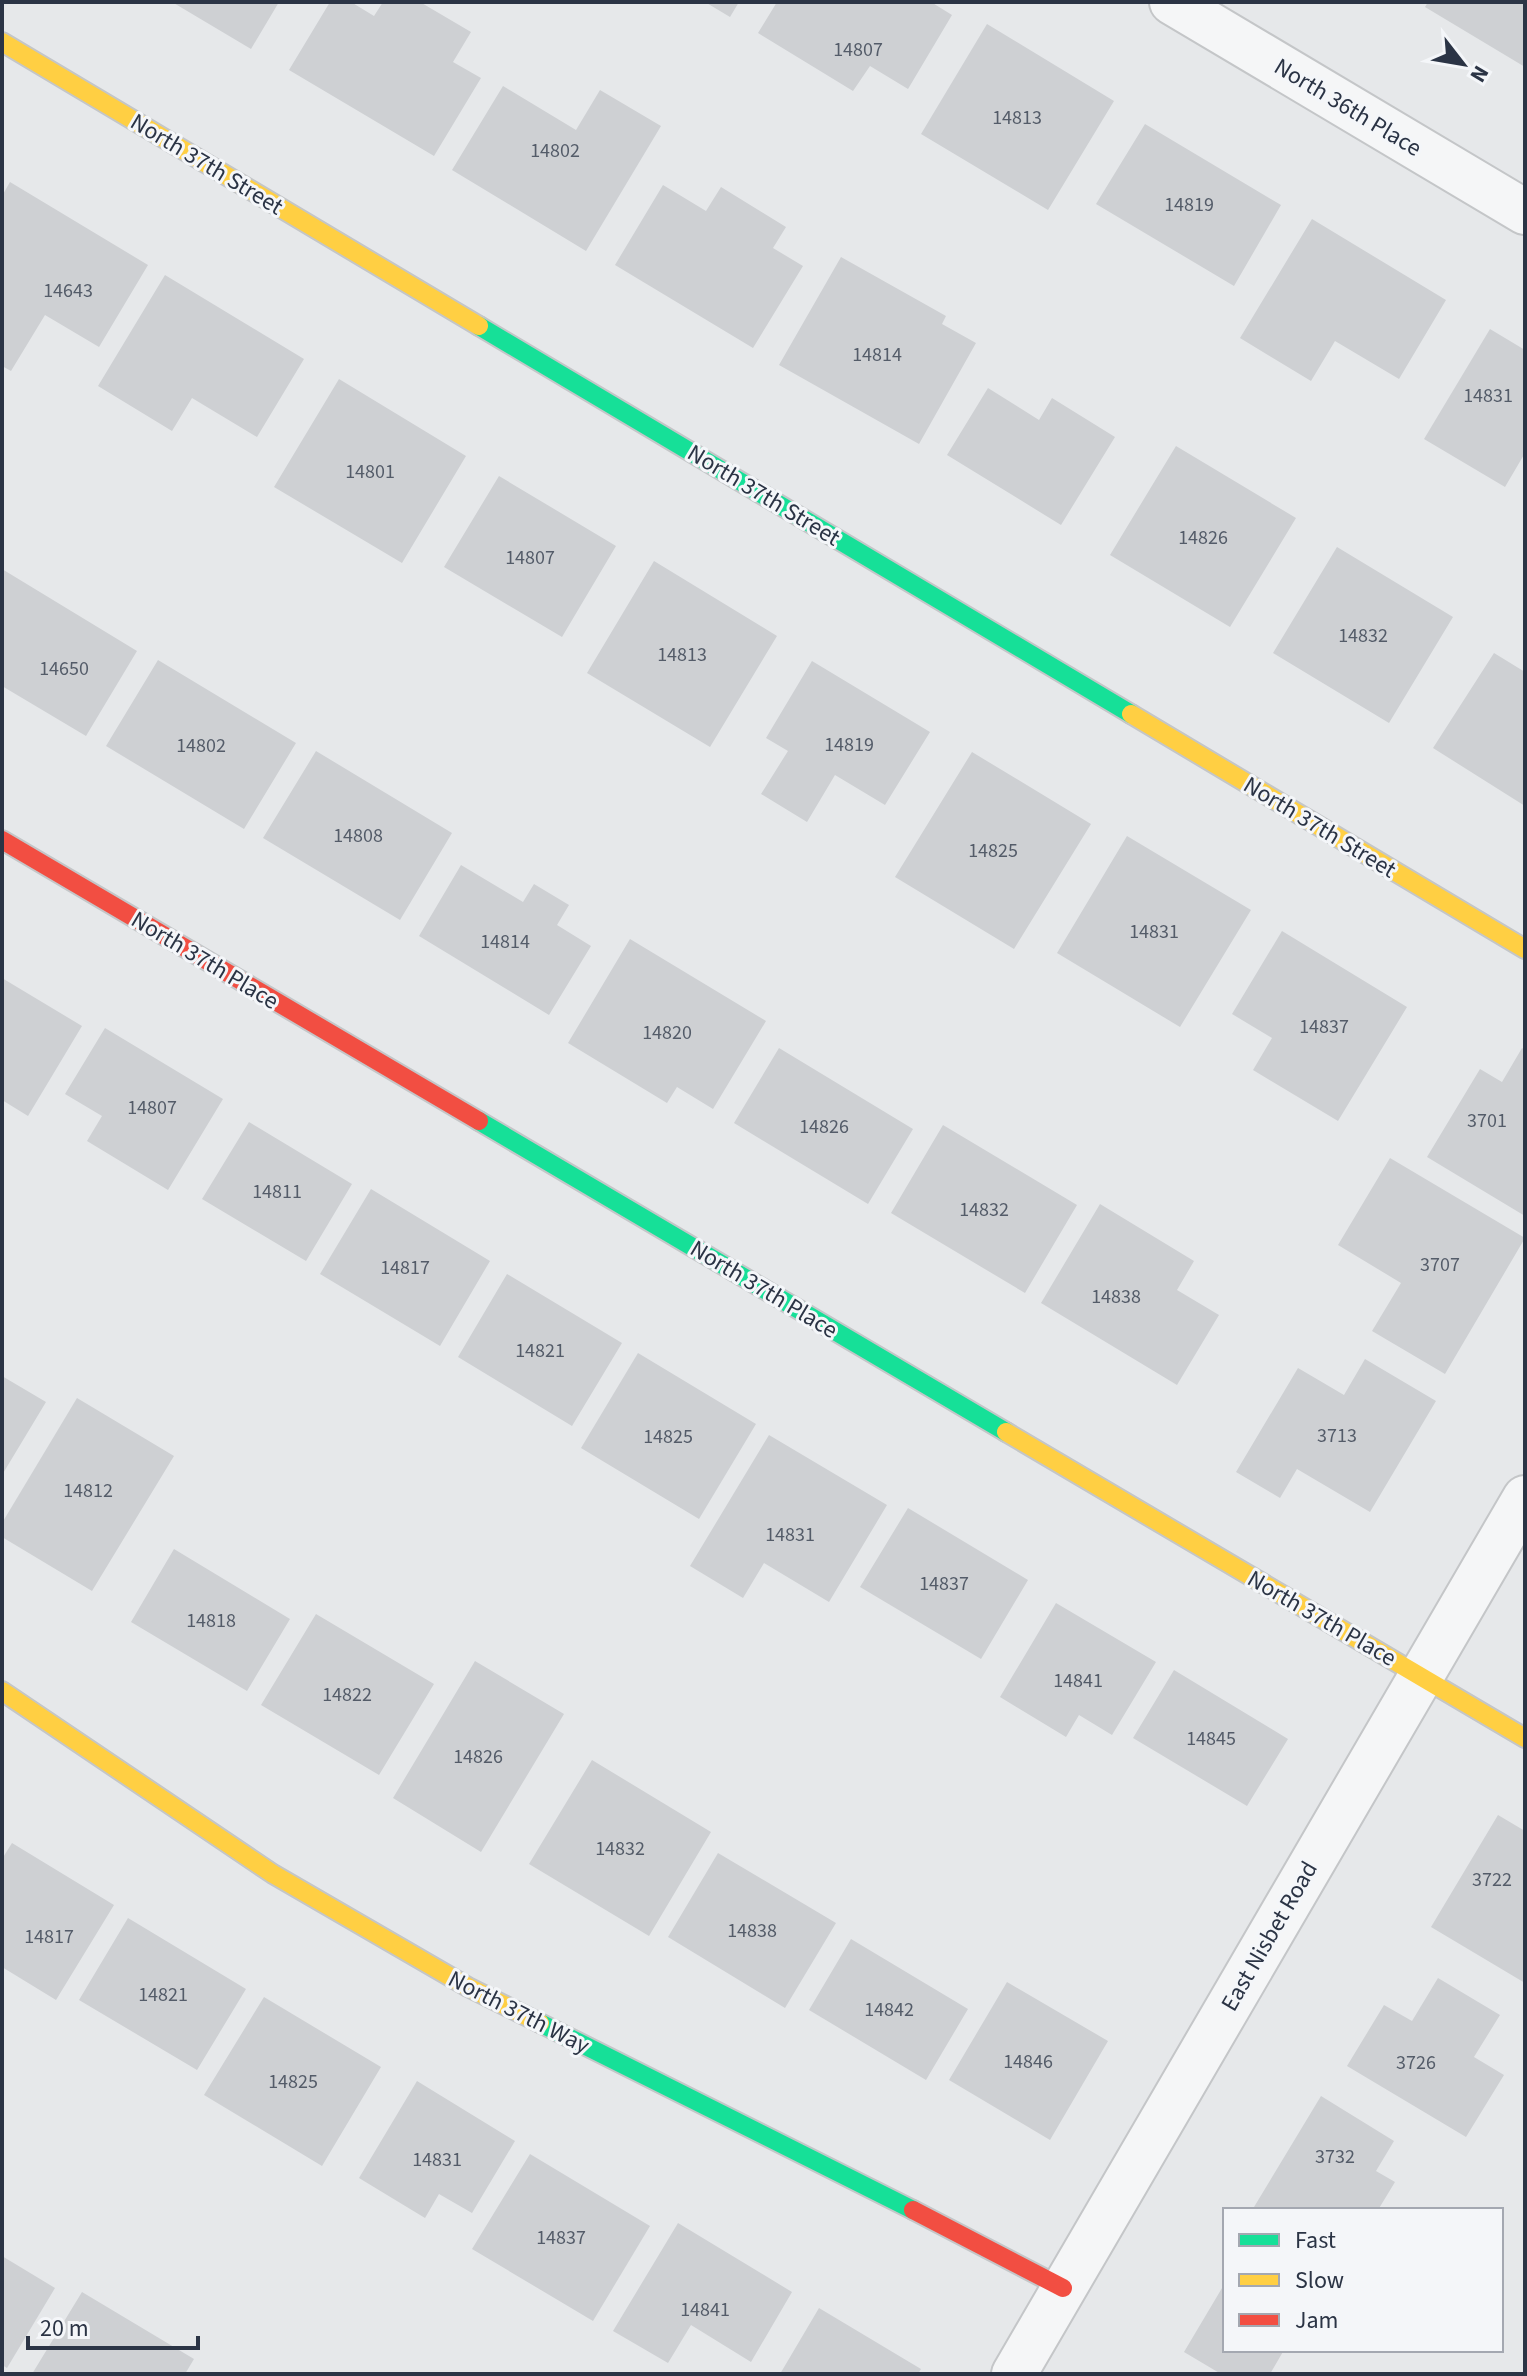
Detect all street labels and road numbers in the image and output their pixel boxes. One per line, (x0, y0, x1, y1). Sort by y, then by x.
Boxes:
street label: North 36th Place (1267, 49, 1428, 165)
street label: North 37th Street (124, 105, 290, 224)
street label: North 37th Street (681, 436, 847, 555)
street label: North 37th Street (1237, 768, 1403, 887)
street label: North 37th Place (124, 902, 285, 1018)
street label: North 37th Place (683, 1231, 844, 1347)
street label: North 37th Place (1241, 1562, 1403, 1675)
street label: East Nisbet Road (1212, 1855, 1327, 2018)
street label: North 37th Way (442, 1962, 596, 2063)

